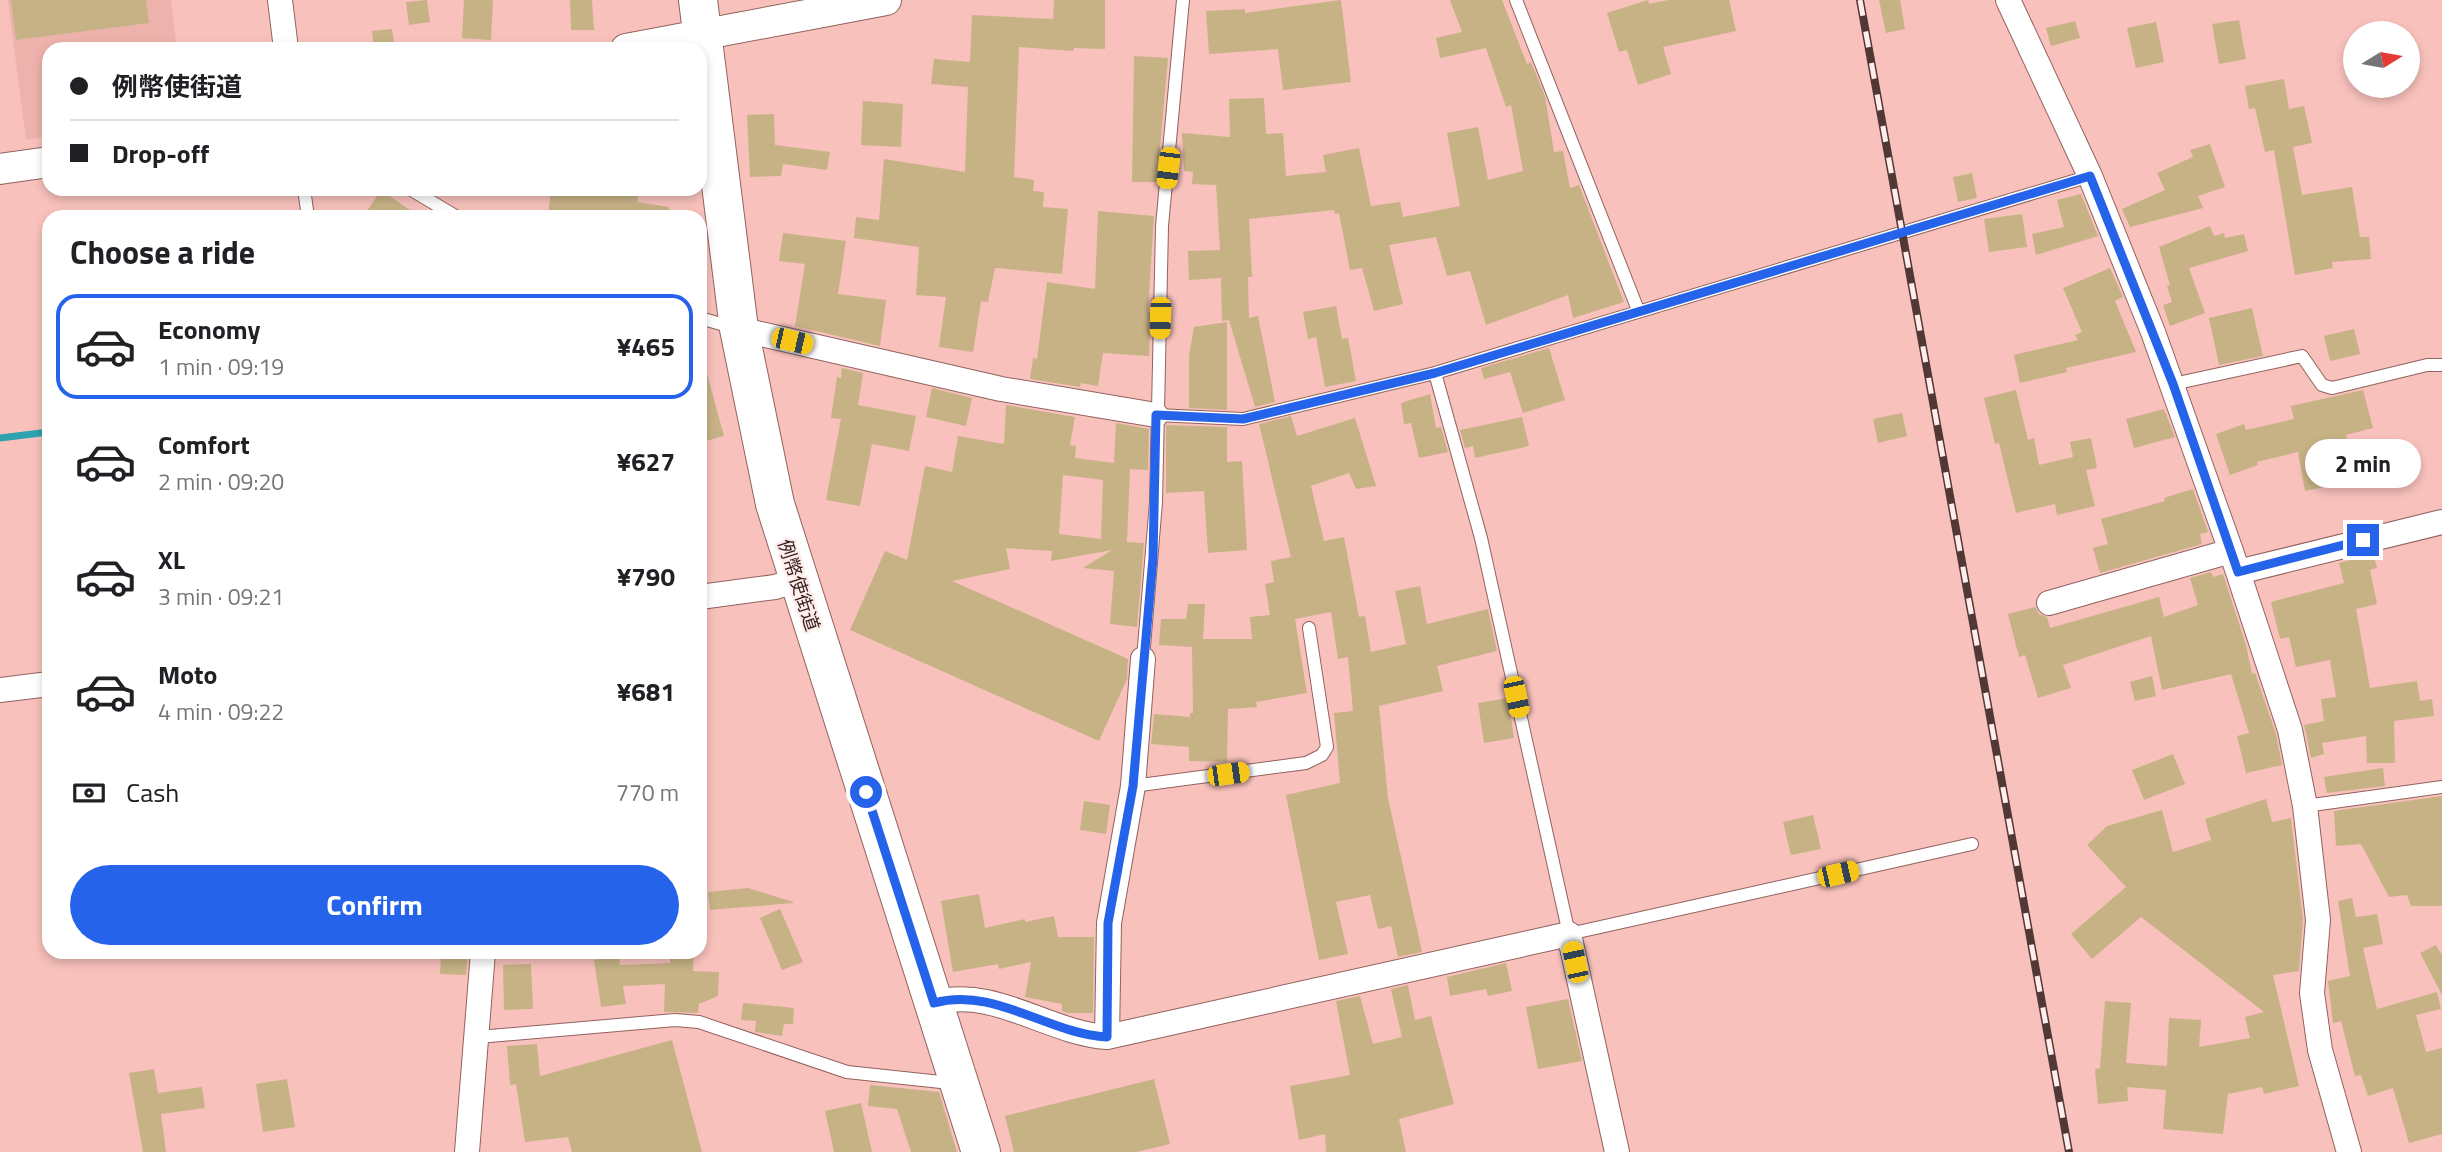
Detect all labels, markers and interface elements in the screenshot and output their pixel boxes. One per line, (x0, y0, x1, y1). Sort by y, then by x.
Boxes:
north arrow (2343, 21, 2420, 98)
map controls (2343, 21, 2420, 98)
text: 例幣使街道 (112, 67, 242, 106)
text: Drop-off (112, 134, 209, 173)
car (1156, 146, 1181, 190)
text: Choose a ride (70, 228, 255, 276)
car (1149, 297, 1172, 339)
text: Economy (158, 310, 260, 349)
icon: car (74, 315, 137, 378)
car (770, 326, 815, 356)
text: ¥465 (617, 327, 675, 366)
text: 1 min · 09:19 (158, 349, 284, 384)
text: Comfort (158, 425, 250, 464)
icon: car (74, 430, 137, 493)
callout: 2 min (2305, 438, 2421, 488)
text: ¥627 (617, 442, 675, 481)
text: 2 min (2335, 446, 2391, 481)
text: 2 min · 09:20 (158, 464, 284, 499)
route end (2347, 524, 2379, 556)
street label: 例幣使街道 (771, 535, 828, 635)
text: XL (158, 540, 185, 579)
icon: car (74, 545, 137, 608)
text: ¥790 (617, 557, 675, 596)
text: 3 min · 09:21 (158, 579, 284, 614)
text: Moto (158, 655, 217, 694)
icon: car (74, 660, 137, 723)
text: ¥681 (617, 672, 675, 711)
car (1502, 674, 1531, 720)
text: 4 min · 09:22 (158, 694, 284, 729)
car (1206, 761, 1251, 787)
text: Cash (126, 773, 179, 812)
icon: cash (70, 774, 108, 812)
text: 770 m (616, 775, 679, 810)
route start (850, 776, 882, 808)
car (1816, 859, 1861, 889)
button: Confirm (70, 865, 679, 945)
car (1561, 939, 1590, 985)

